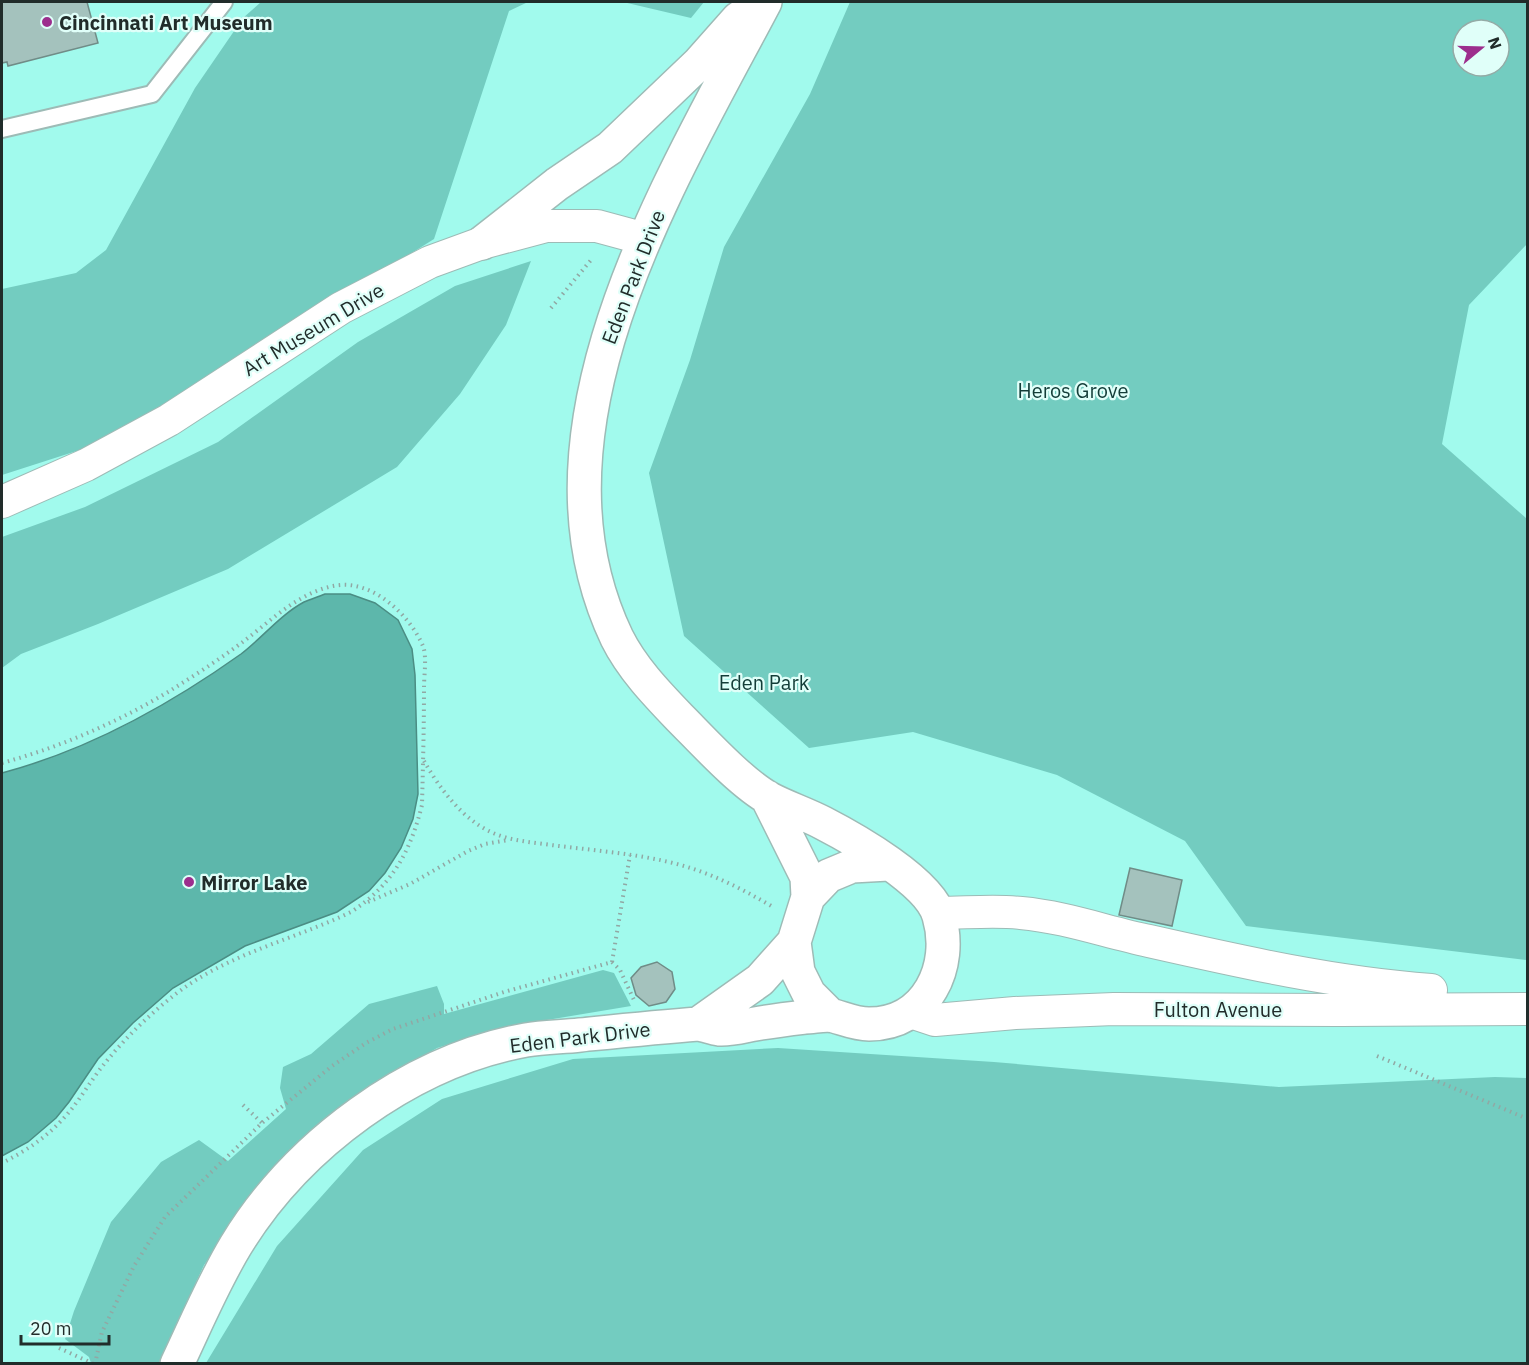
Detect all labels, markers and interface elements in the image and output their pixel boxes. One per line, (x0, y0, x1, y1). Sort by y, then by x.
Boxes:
place label: Cincinnati Art Museum (59, 9, 273, 36)
marker: Cincinnati Art Museum (40, 15, 54, 29)
north arrow (1451, 18, 1511, 78)
text: N (1484, 34, 1507, 52)
street label: Eden Park Drive (595, 206, 671, 348)
street label: Art Museum Drive (237, 276, 389, 382)
park label: Heros Grove (1018, 377, 1128, 404)
park label: Eden Park (719, 669, 810, 696)
place label: Mirror Lake (201, 869, 308, 896)
marker: Mirror Lake (182, 875, 196, 889)
street label: Fulton Avenue (1154, 996, 1282, 1023)
street label: Eden Park Drive (508, 1015, 652, 1059)
scale bar (21, 1308, 110, 1346)
text: 20 m (30, 1317, 72, 1340)

